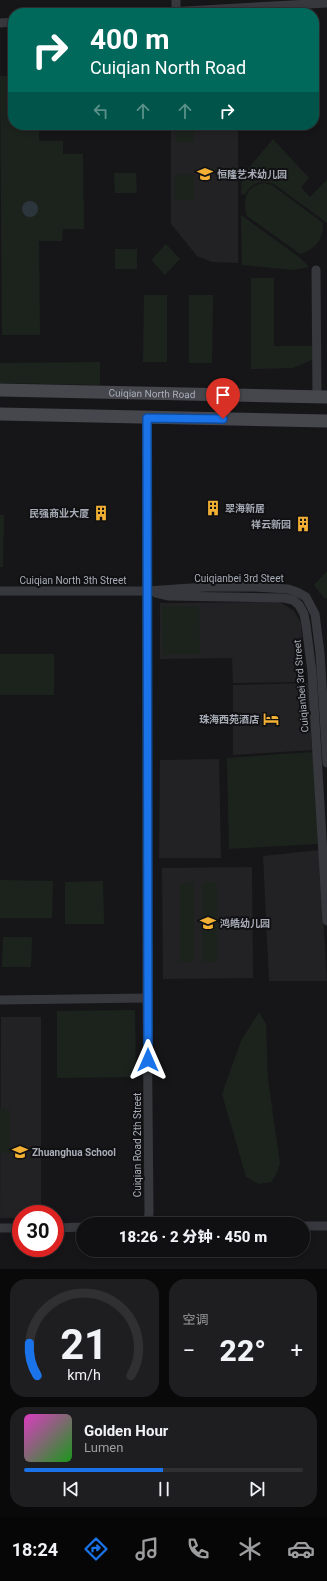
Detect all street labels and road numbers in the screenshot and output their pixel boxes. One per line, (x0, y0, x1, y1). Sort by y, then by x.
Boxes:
street label: Cuiqian North Road (108, 387, 195, 400)
street label: Cuiqianbei 3rd Steet (194, 573, 284, 584)
street label: Cuiqian North 3th Street (19, 575, 127, 586)
street label: Cuiqianbei 3rd Street (291, 639, 311, 733)
street label: Cuiqian Road 2th Street (132, 1093, 143, 1197)

